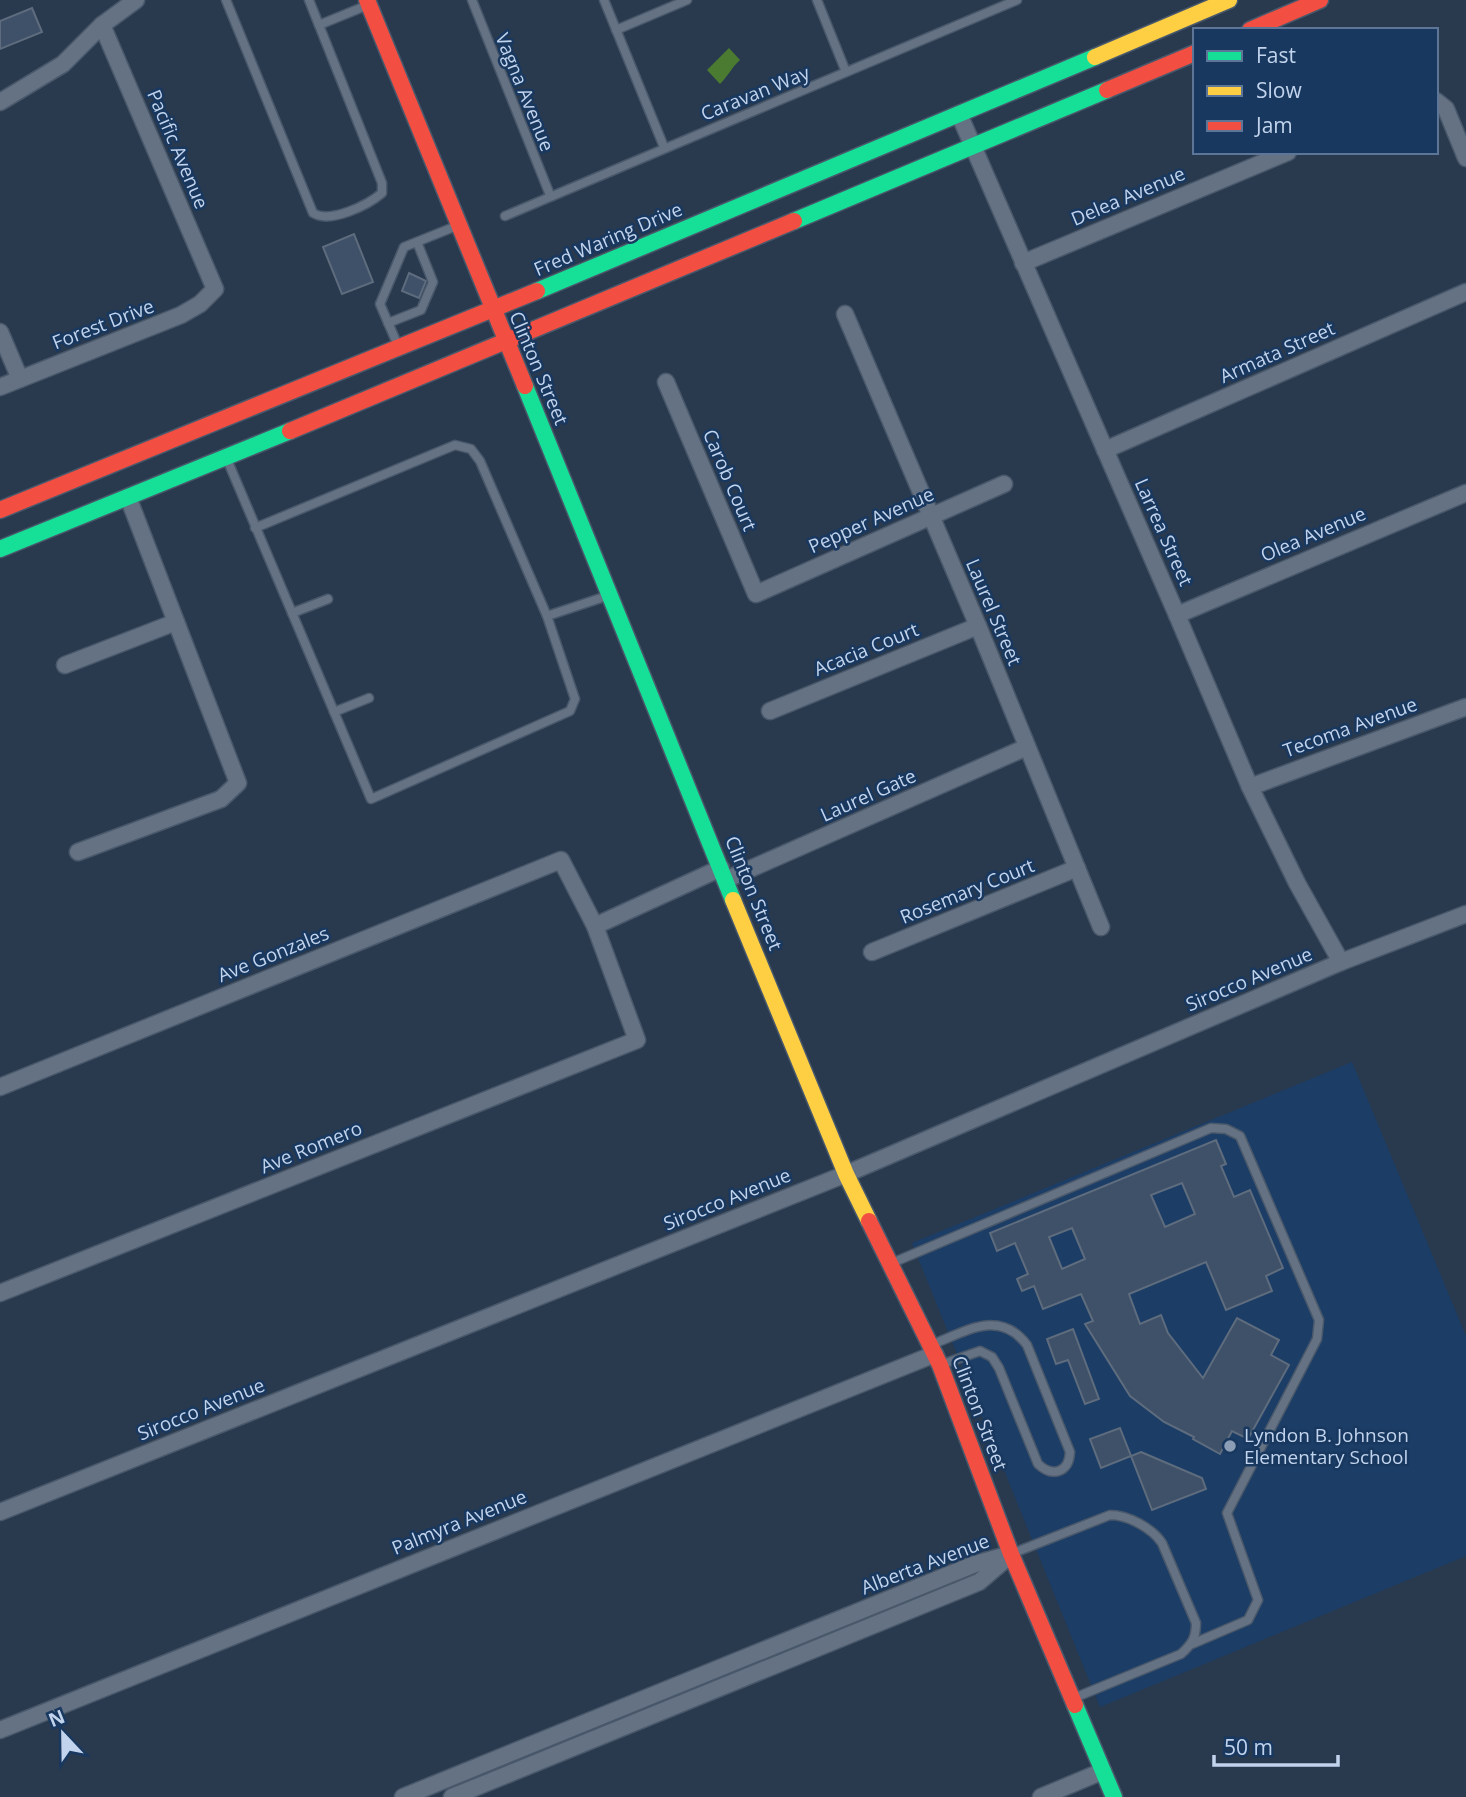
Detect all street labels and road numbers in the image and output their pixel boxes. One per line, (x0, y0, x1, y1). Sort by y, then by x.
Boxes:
street label: Vagna Avenue (489, 29, 561, 155)
street label: Caravan Way (697, 59, 814, 127)
street label: Pacific Avenue (141, 85, 215, 213)
street label: Delea Avenue (1067, 160, 1189, 232)
street label: Fred Waring Drive (530, 196, 686, 282)
street label: Forest Drive (48, 293, 158, 355)
street label: Clinton Street (503, 307, 575, 429)
street label: Armata Street (1215, 315, 1339, 389)
street label: Carob Court (697, 425, 763, 535)
street label: Larrea Street (1129, 474, 1199, 590)
street label: Pepper Avenue (804, 481, 938, 559)
street label: Olea Avenue (1256, 500, 1370, 568)
street label: Laurel Street (960, 555, 1028, 669)
street label: Acacia Court (810, 616, 922, 682)
street label: Tecoma Avenue (1279, 691, 1421, 763)
street label: Laurel Gate (816, 762, 920, 828)
street label: Clinton Street (719, 832, 789, 954)
street label: Rosemary Court (896, 852, 1038, 930)
street label: Ave Gonzales (213, 920, 333, 988)
street label: Sirocco Avenue (1182, 941, 1316, 1017)
street label: Ave Romero (256, 1115, 366, 1179)
street label: Sirocco Avenue (659, 1162, 795, 1236)
street label: Clinton Street (946, 1352, 1014, 1474)
street label: Sirocco Avenue (133, 1372, 269, 1446)
street label: Palmyra Avenue (388, 1483, 530, 1561)
street label: Alberta Avenue (857, 1528, 993, 1600)

